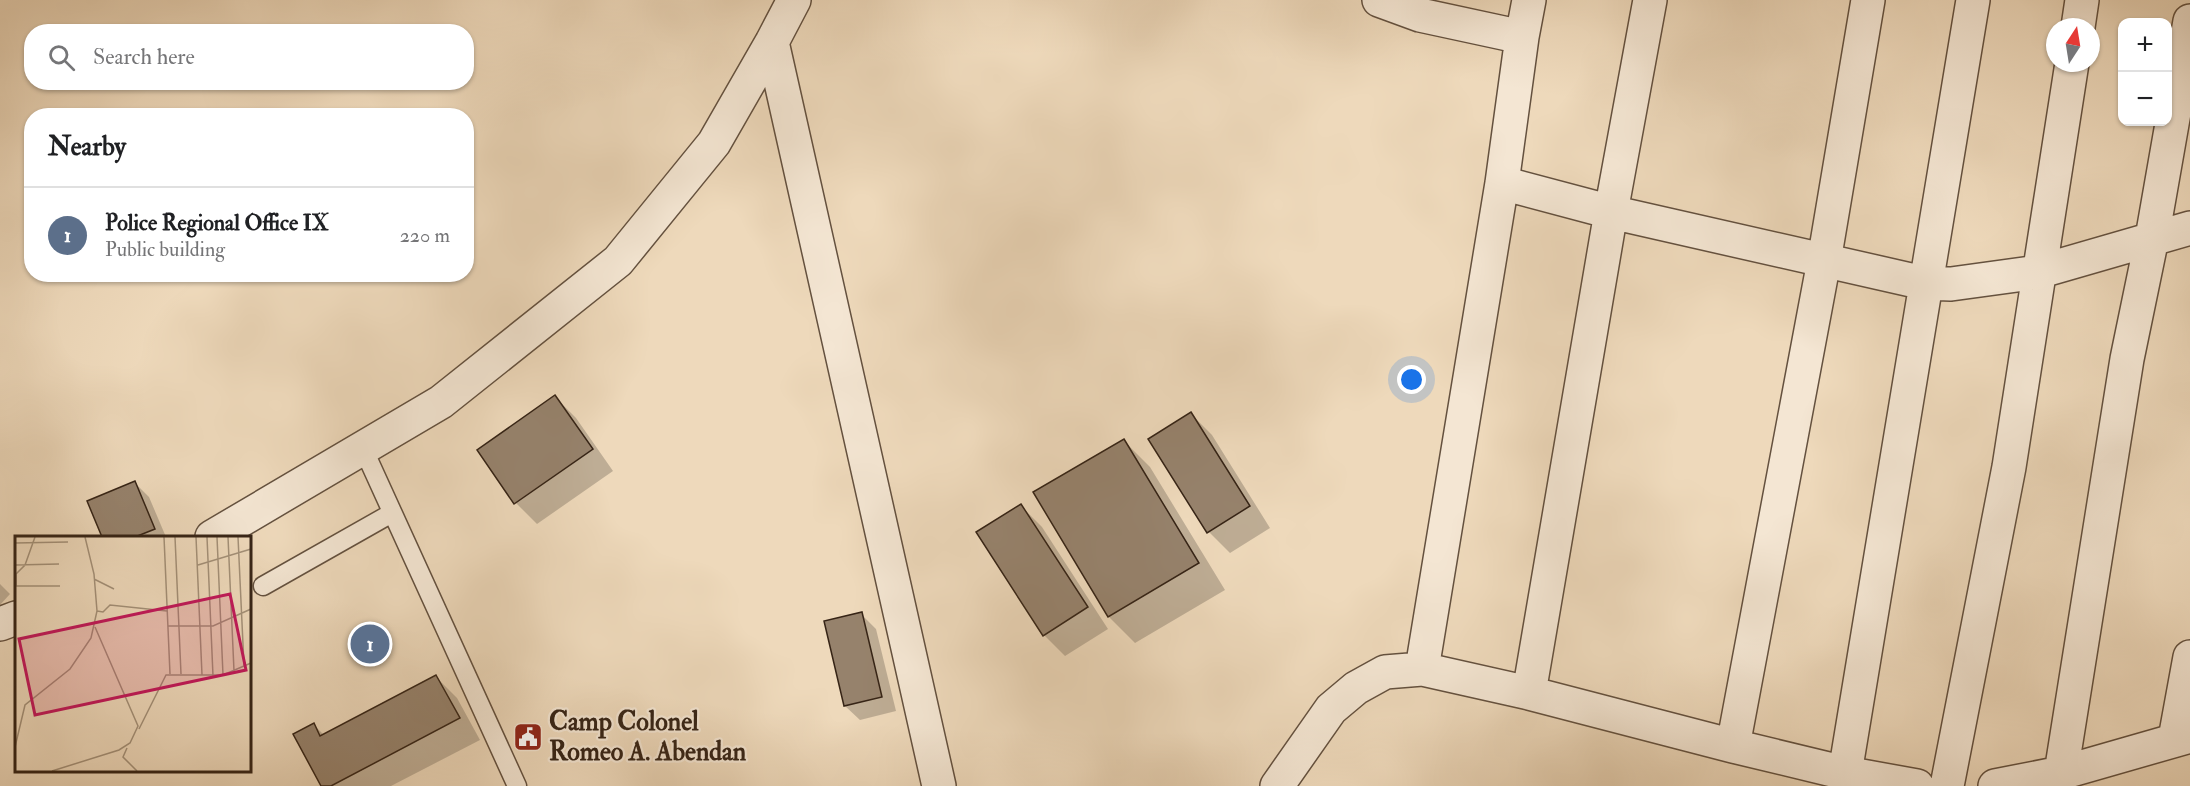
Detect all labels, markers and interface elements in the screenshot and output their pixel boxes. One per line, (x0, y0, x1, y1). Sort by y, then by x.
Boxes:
north arrow (2046, 18, 2100, 72)
map controls (2118, 18, 2172, 126)
button: + (2118, 18, 2172, 72)
search box (24, 24, 474, 90)
icon: search (45, 41, 78, 74)
text: Search here (93, 43, 195, 71)
button: − (2118, 72, 2172, 126)
text: Nearby (48, 131, 126, 163)
text: Police Regional Office IX (105, 209, 329, 237)
text: 1 (64, 223, 71, 248)
text: 220 m (400, 223, 450, 248)
text: Public building (105, 237, 225, 262)
your location (1397, 365, 1426, 394)
inset map (15, 536, 250, 771)
pin: 1 (350, 622, 389, 666)
place label: Camp Colonel Romeo A. Abendan (549, 706, 747, 768)
public building icon: Camp Colonel Romeo A. Abendan (512, 721, 544, 753)

